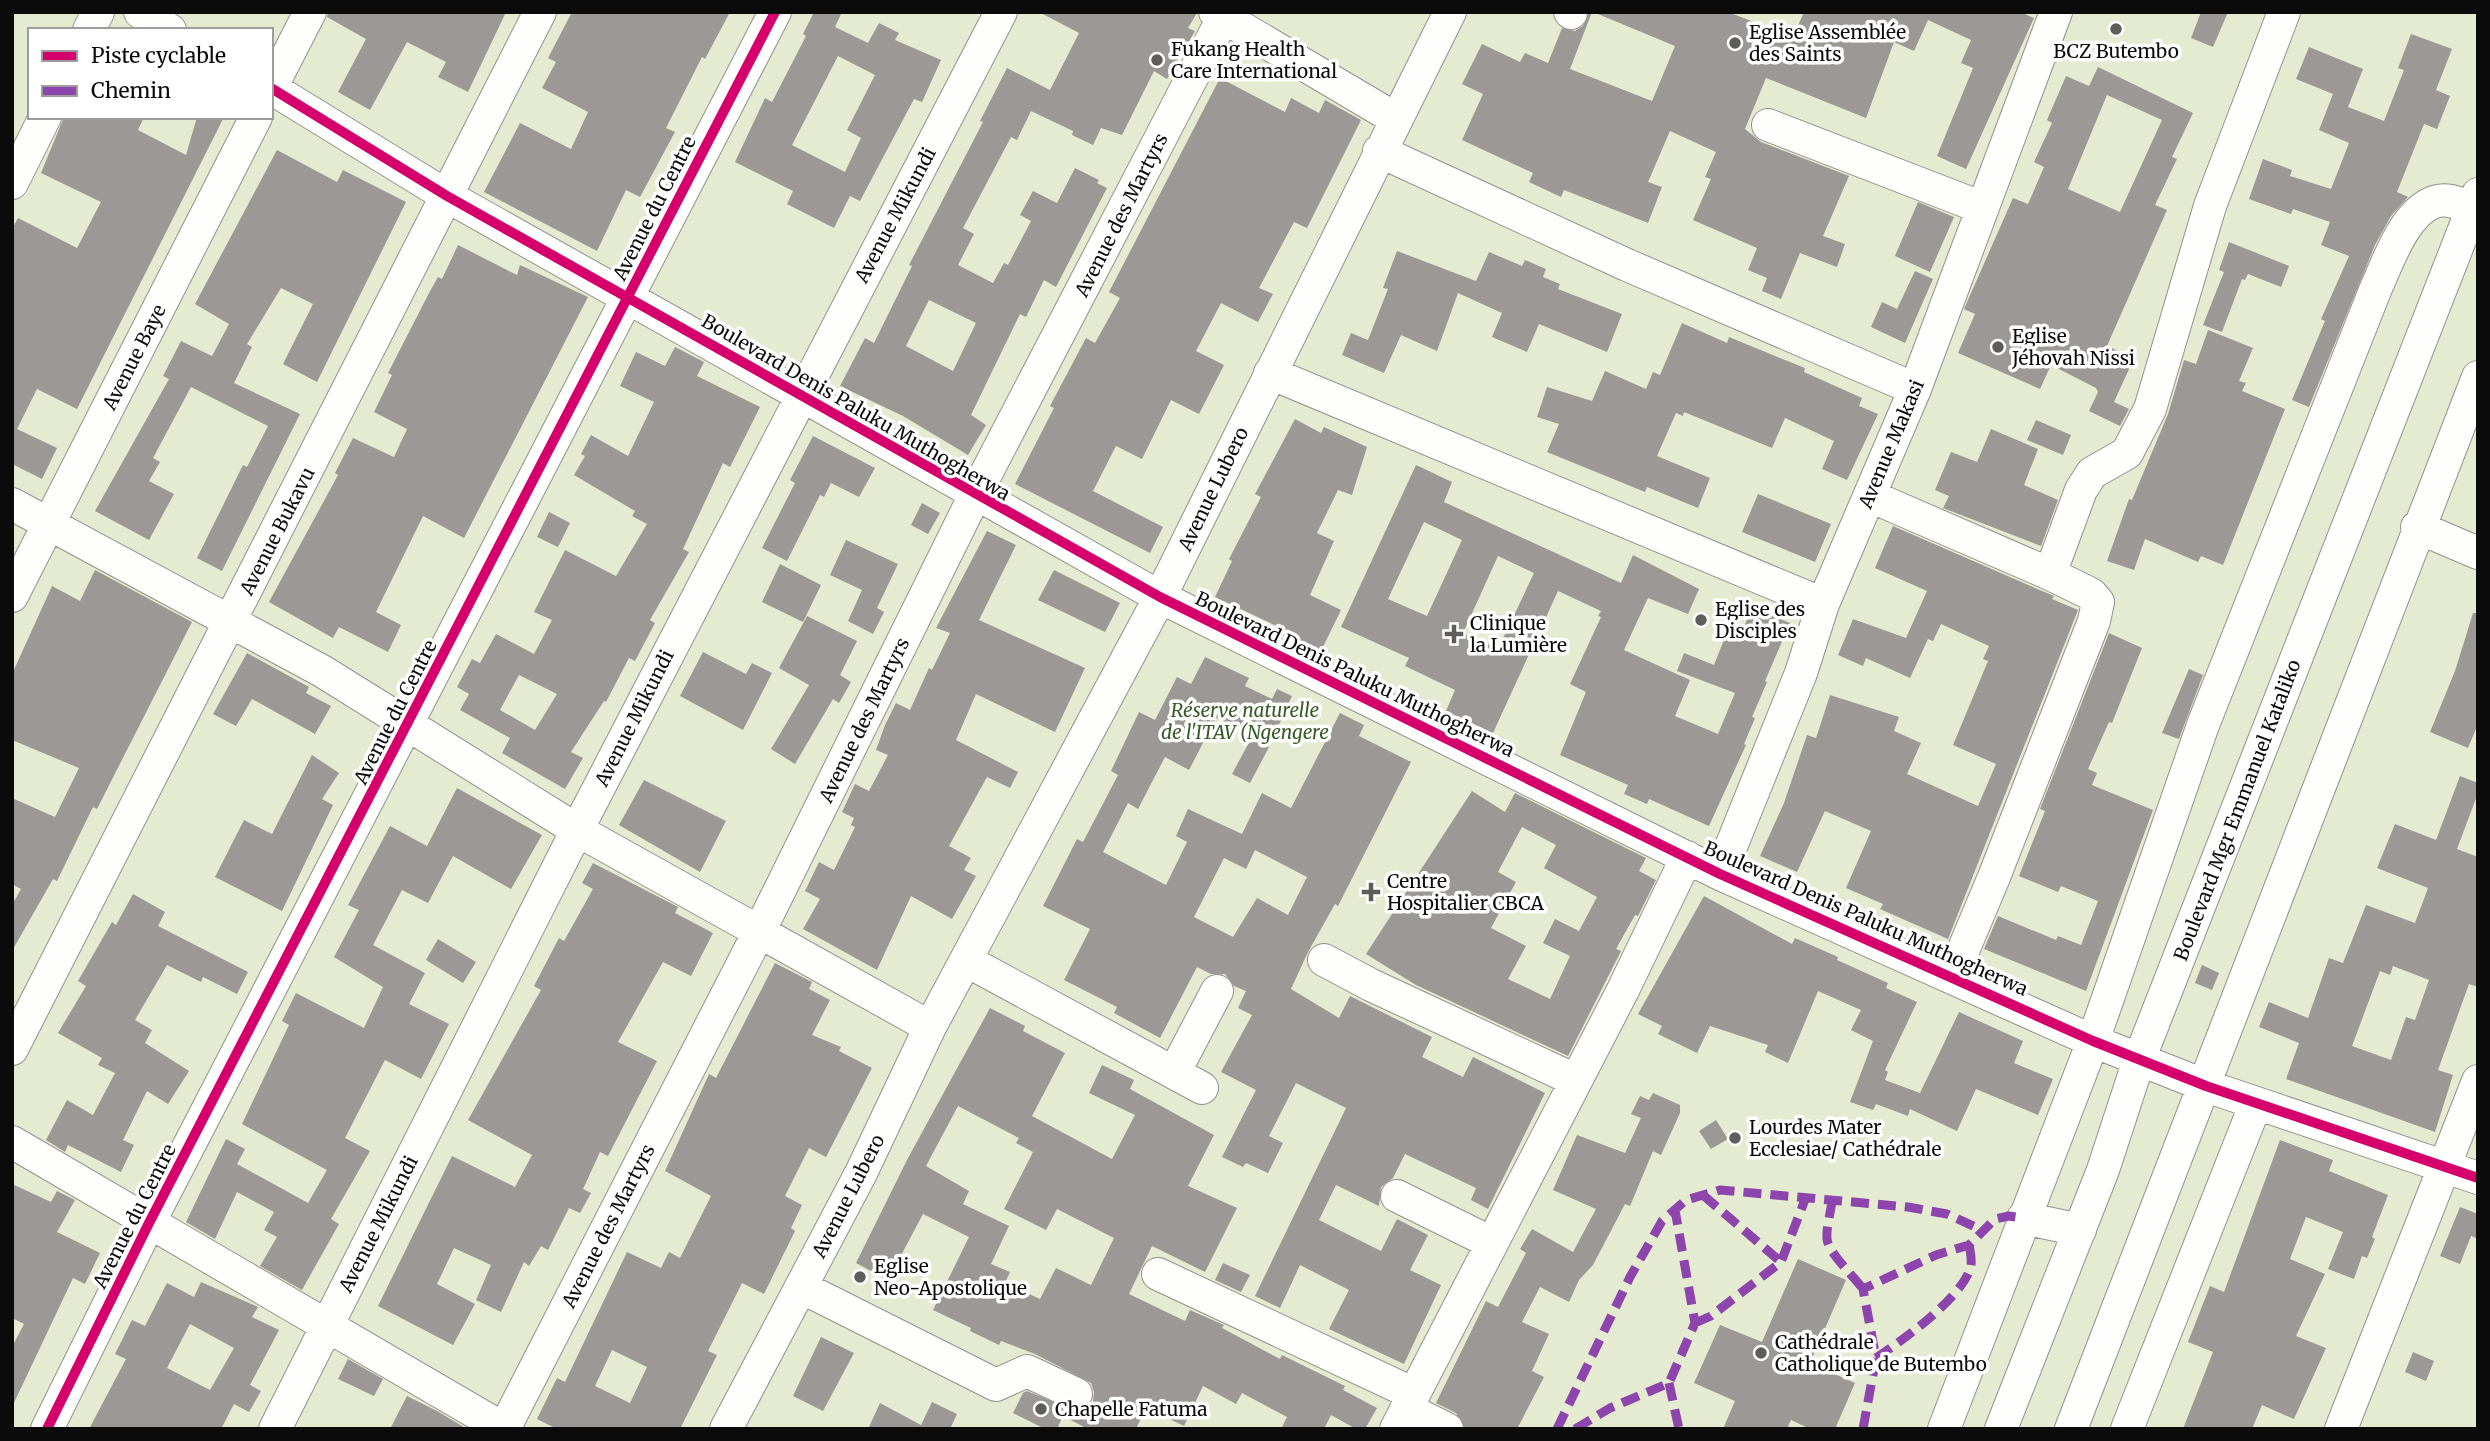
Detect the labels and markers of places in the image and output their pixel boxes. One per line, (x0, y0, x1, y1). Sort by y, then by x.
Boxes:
place label: Eglise Assemblée des Saints (1749, 20, 1906, 66)
marker: BCZ Butembo (2108, 21, 2124, 37)
marker: Eglise Assemblée des Saints (1727, 35, 1743, 51)
place label: Fukang Health Care International (1171, 37, 1337, 83)
place label: BCZ Butembo (2053, 39, 2179, 63)
marker: Fukang Health Care International (1149, 52, 1165, 68)
place label: Eglise Jéhovah Nissi (2011, 324, 2135, 370)
marker: Eglise Jéhovah Nissi (1990, 339, 2006, 355)
place label: Eglise des Disciples (1715, 597, 1805, 643)
place label: Clinique la Lumière (1470, 611, 1567, 657)
marker: Eglise des Disciples (1693, 612, 1709, 628)
marker: Clinique la Lumière (1444, 624, 1464, 644)
place label: Centre Hospitalier CBCA (1387, 869, 1545, 915)
marker: Centre Hospitalier CBCA (1361, 882, 1381, 902)
place label: Lourdes Mater Ecclesiae/ Cathédrale (1749, 1115, 1941, 1161)
marker: Lourdes Mater Ecclesiae/ Cathédrale (1727, 1130, 1743, 1146)
place label: Eglise Neo-Apostolique (874, 1254, 1027, 1300)
marker: Eglise Neo-Apostolique (852, 1269, 868, 1285)
place label: Cathédrale Catholique de Butembo (1775, 1330, 1987, 1376)
marker: Cathédrale Catholique de Butembo (1753, 1345, 1769, 1361)
place label: Chapelle Fatuma (1055, 1397, 1207, 1421)
marker: Chapelle Fatuma (1033, 1401, 1049, 1417)

